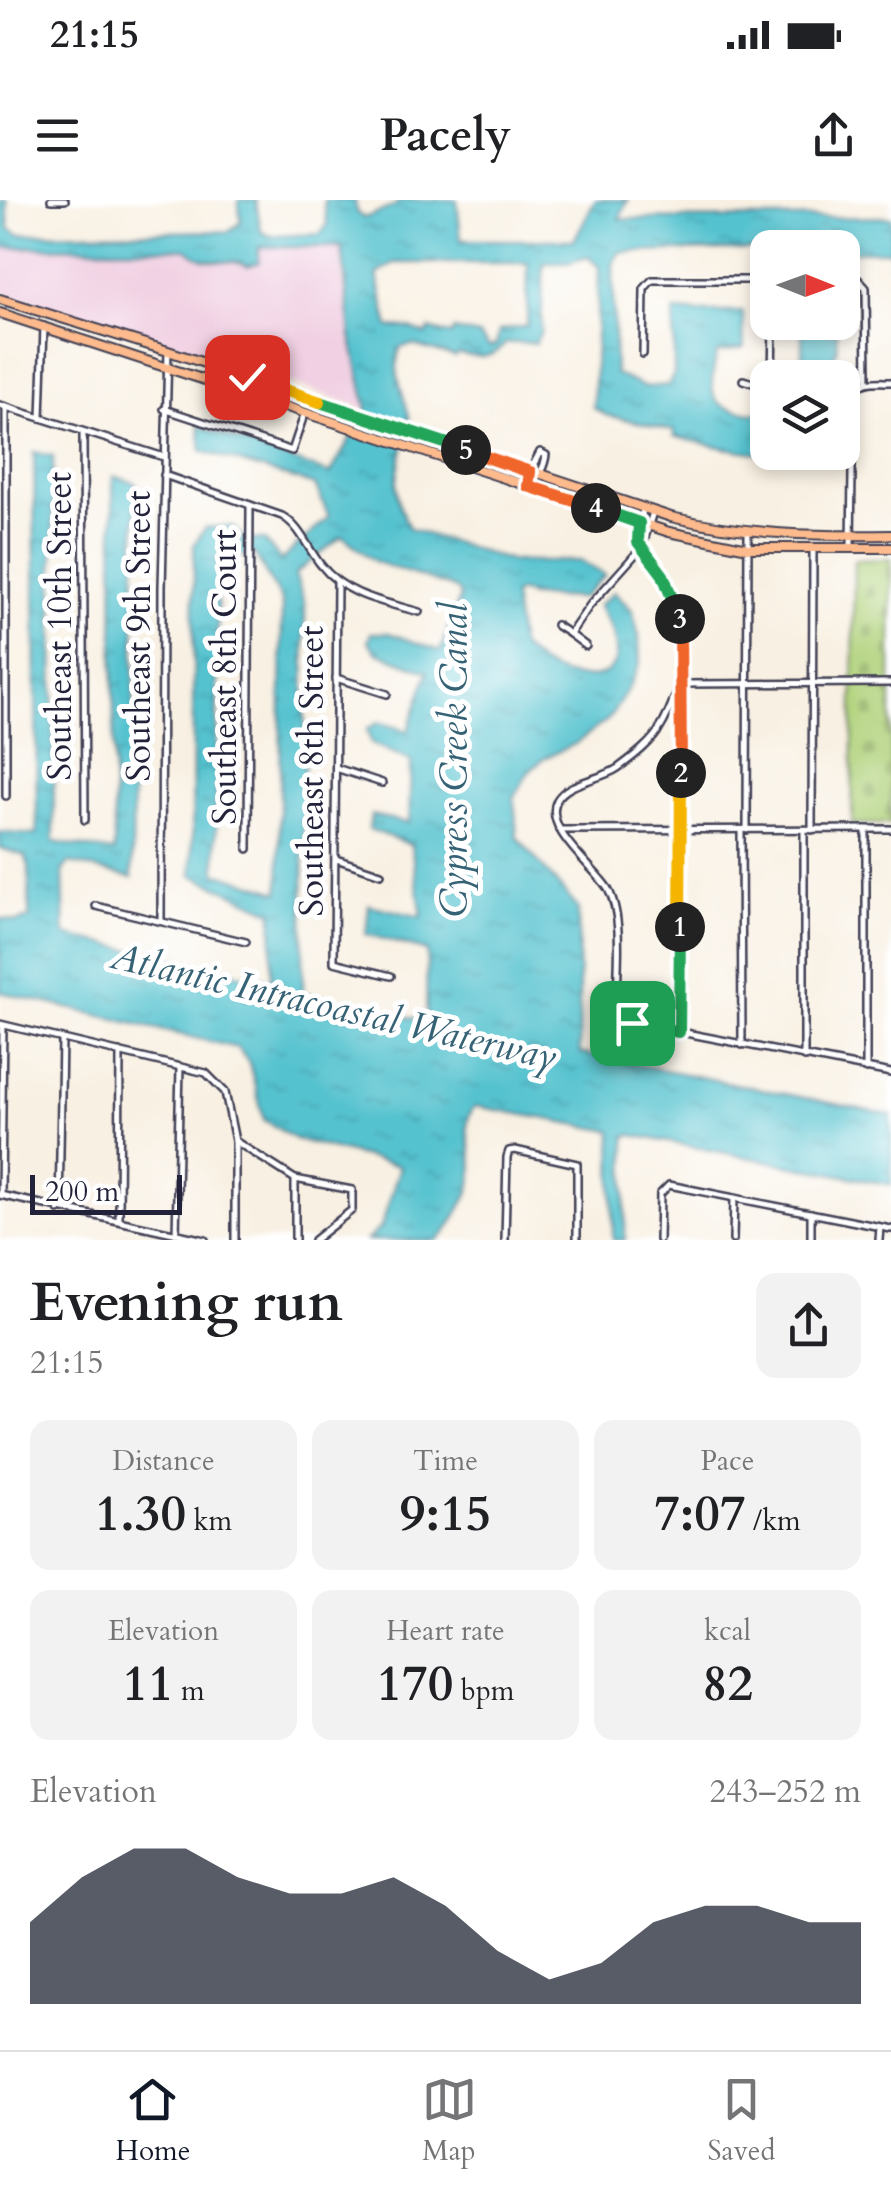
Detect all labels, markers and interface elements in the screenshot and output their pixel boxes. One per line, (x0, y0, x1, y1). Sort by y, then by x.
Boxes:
text: 21:15 (50, 9, 139, 61)
text: Pacely (380, 105, 511, 166)
icon: menu (30, 108, 85, 163)
icon: share (806, 108, 861, 163)
north arrow (750, 230, 860, 340)
map controls (750, 230, 860, 470)
pin (205, 335, 290, 420)
icon: check (220, 350, 275, 405)
button: layers (750, 360, 860, 470)
pin: 5 (441, 425, 491, 475)
text: 5 (459, 431, 473, 469)
street label: Southeast 10th Street (36, 472, 84, 780)
pin: 4 (571, 483, 621, 533)
text: 4 (589, 489, 603, 527)
street label: Southeast 9th Street (115, 491, 163, 781)
street label: Southeast 8th Court (201, 529, 249, 825)
pin: 3 (655, 594, 705, 644)
text: 3 (673, 600, 687, 638)
water label: Cypress Creek Canal (428, 601, 480, 918)
street label: Southeast 8th Street (288, 626, 336, 916)
pin: 2 (656, 748, 706, 798)
text: 2 (674, 754, 688, 792)
pin: 1 (655, 902, 705, 952)
text: 1 (673, 908, 687, 946)
water label: Atlantic Intracoastal Waterway (105, 930, 562, 1084)
pin (590, 981, 675, 1066)
icon: arrive (605, 996, 660, 1051)
scale bar (30, 1170, 182, 1214)
text: 200 m (45, 1173, 119, 1211)
text: Evening run (30, 1266, 343, 1340)
button: share (756, 1273, 861, 1378)
text: 21:15 (30, 1341, 104, 1385)
text: Distance (112, 1442, 215, 1480)
text: Time (413, 1442, 478, 1480)
text: Pace (700, 1442, 755, 1480)
text: 1.30 (95, 1480, 186, 1548)
text: 9:15 (400, 1480, 491, 1548)
text: 7:07 (654, 1480, 746, 1548)
text: km (186, 1502, 232, 1540)
text: /km (746, 1502, 801, 1540)
text: Elevation (108, 1612, 219, 1650)
text: Heart rate (386, 1612, 505, 1650)
text: kcal (704, 1612, 751, 1650)
text: 11 (122, 1650, 174, 1718)
text: 170 (377, 1650, 453, 1718)
text: 82 (702, 1650, 753, 1718)
text: m (174, 1672, 205, 1710)
text: bpm (453, 1672, 514, 1710)
text: Elevation (30, 1770, 157, 1814)
text: 243–252 m (709, 1770, 861, 1814)
tab: Home (116, 2072, 190, 2170)
tab: Map (422, 2072, 477, 2170)
tab: Saved (708, 2072, 775, 2170)

